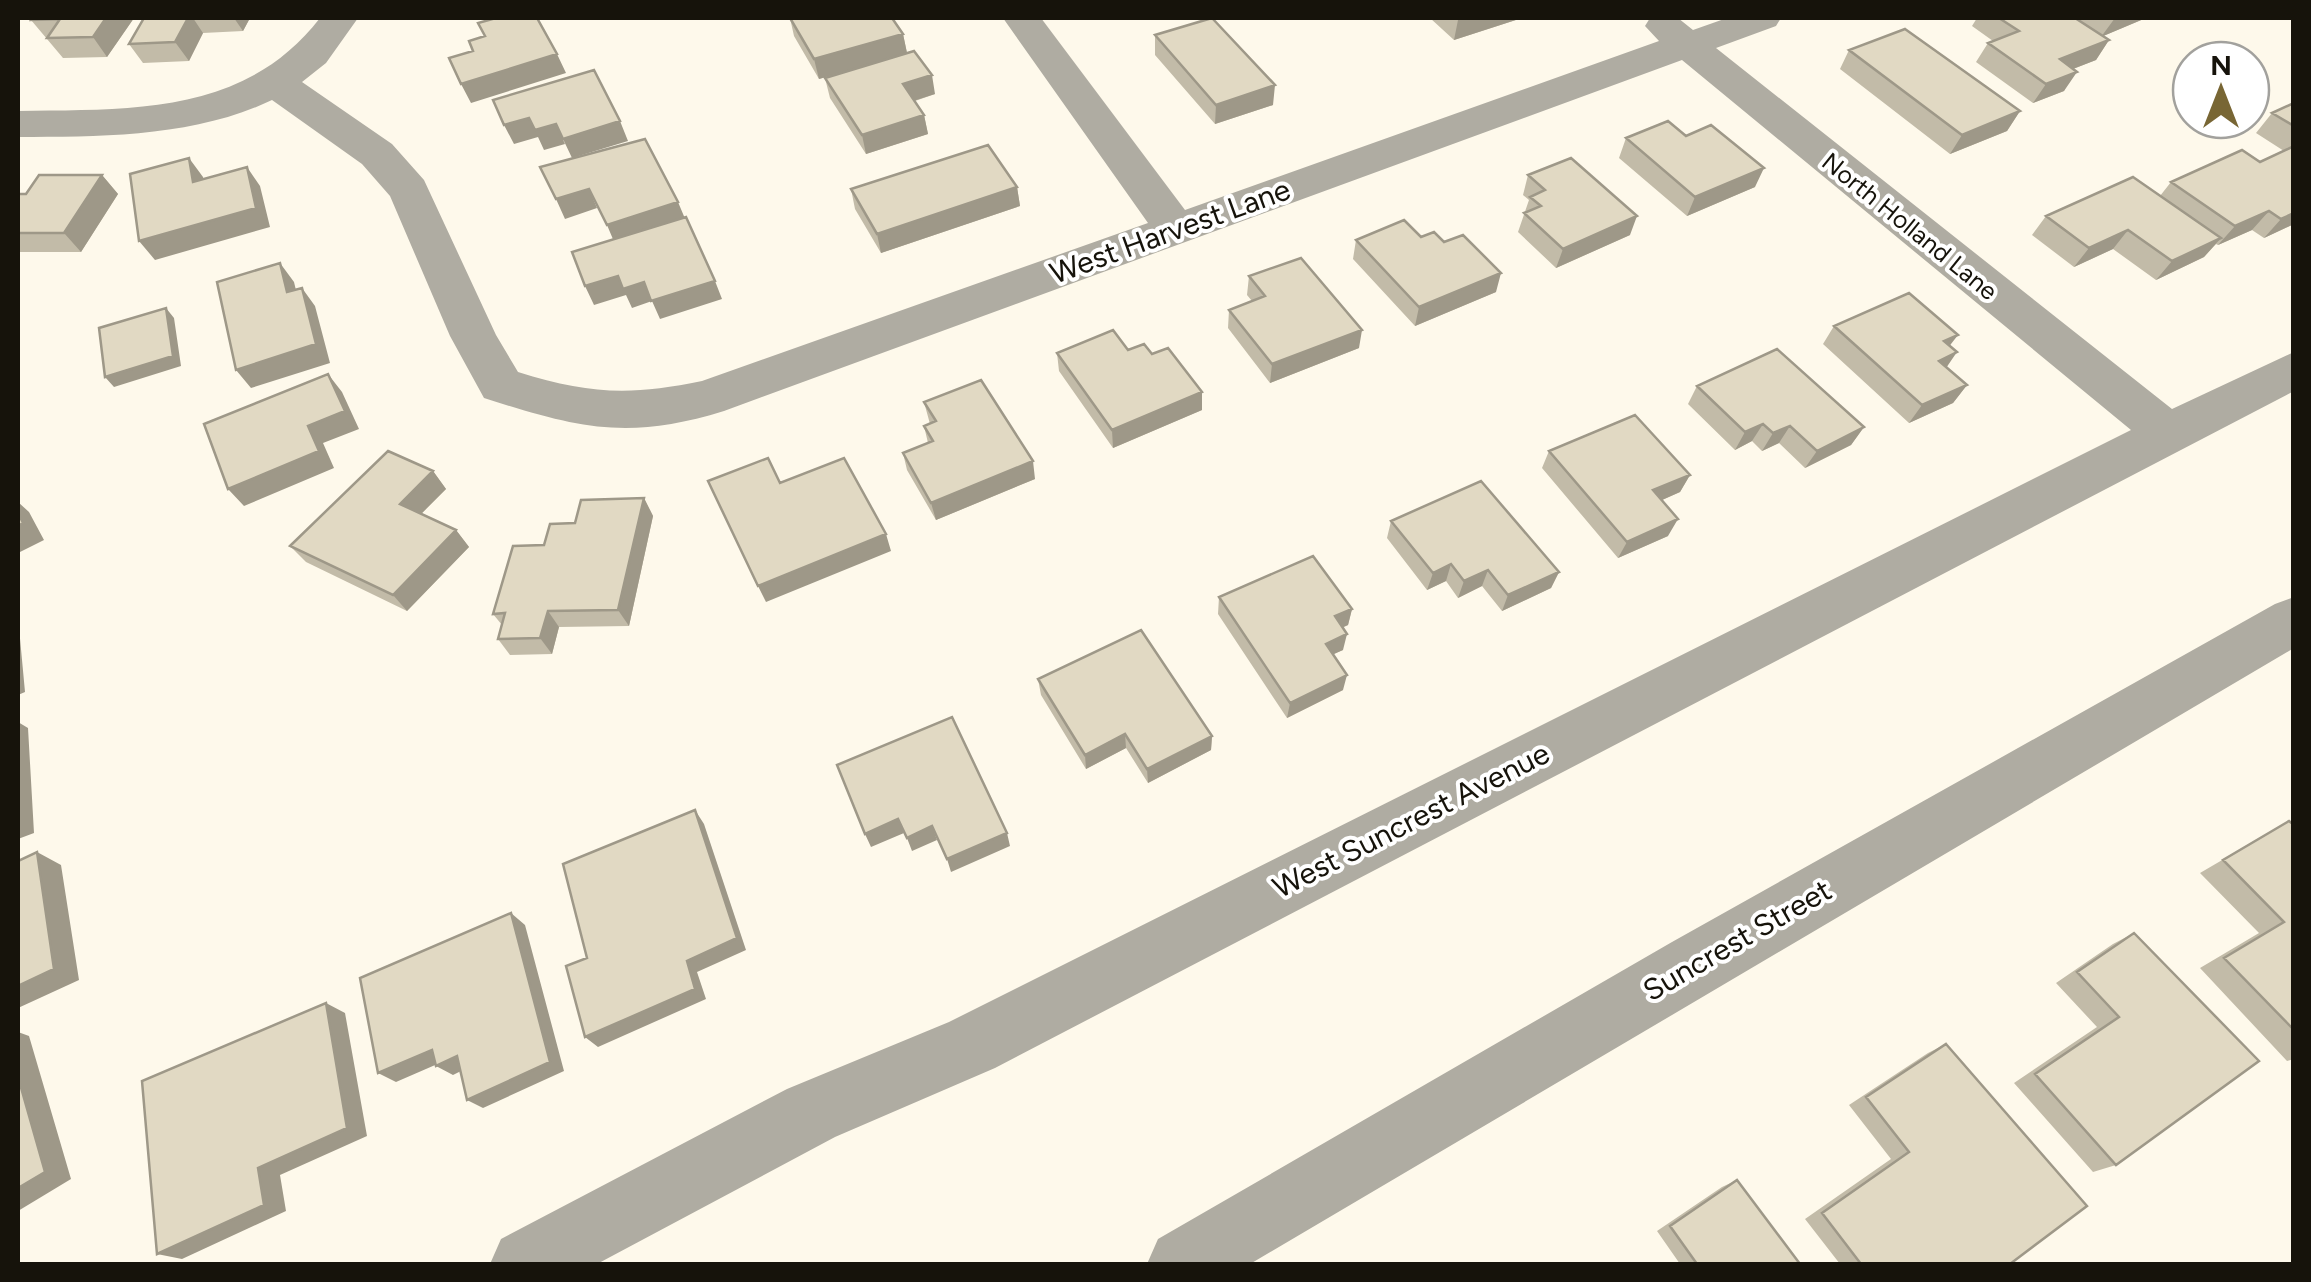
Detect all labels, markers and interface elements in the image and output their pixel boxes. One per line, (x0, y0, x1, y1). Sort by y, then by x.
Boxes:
north arrow (2171, 40, 2271, 140)
text: N (2210, 48, 2232, 82)
street label: North Holland Lane (1816, 146, 2004, 306)
street label: West Harvest Lane (1045, 170, 1295, 292)
street label: West Suncrest Avenue (1266, 734, 1556, 906)
street label: Suncrest Street (1636, 871, 1838, 1009)

